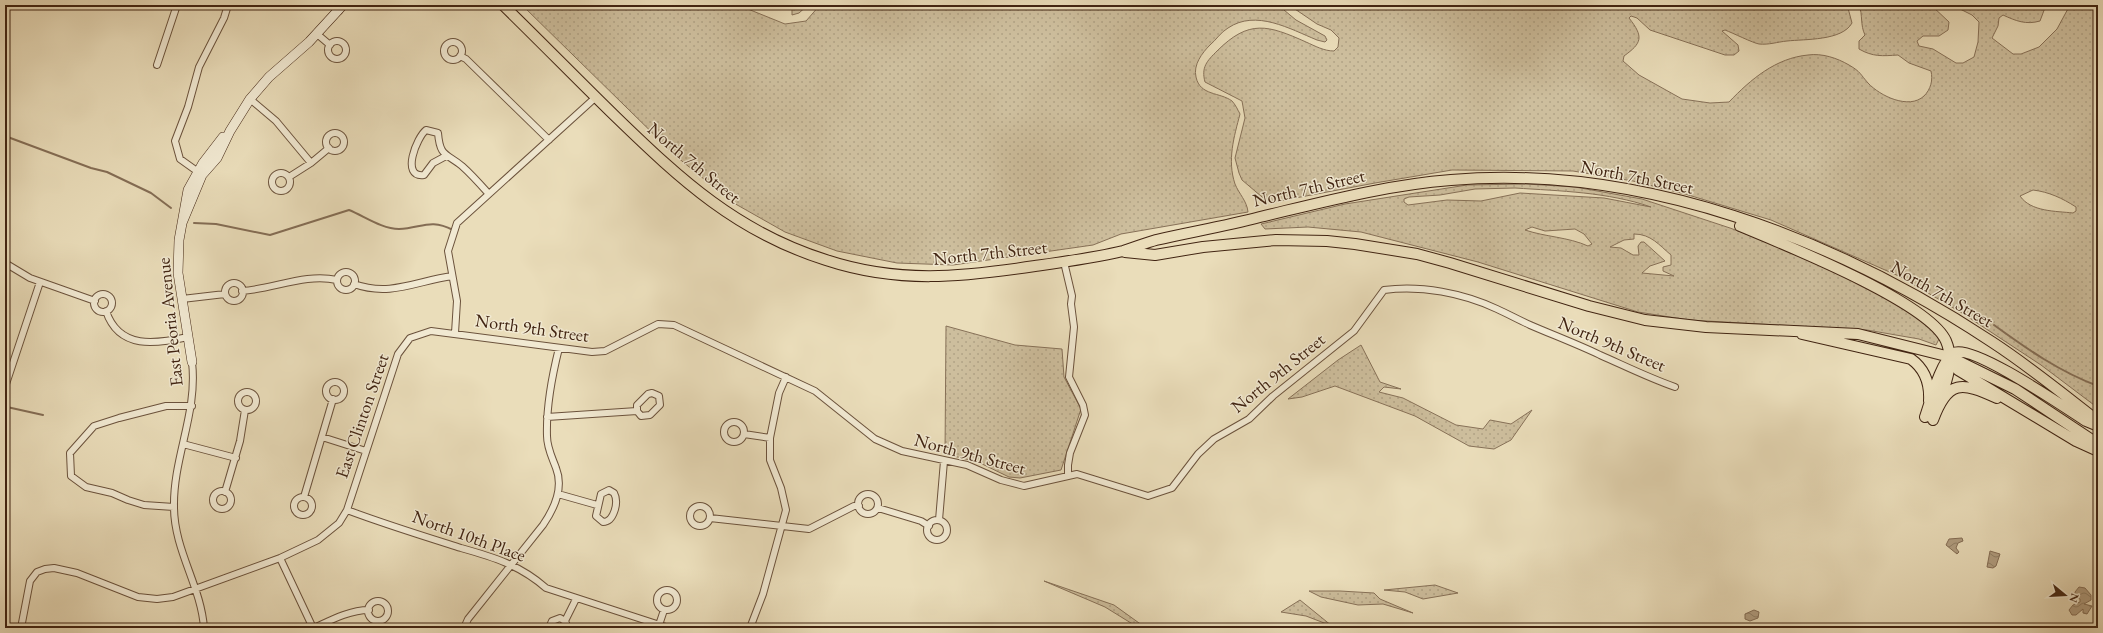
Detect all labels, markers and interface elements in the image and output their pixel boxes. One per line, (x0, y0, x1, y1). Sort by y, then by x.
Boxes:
street label: North 7th Street (643, 117, 746, 208)
street label: North 7th Street (1579, 154, 1696, 199)
street label: North 7th Street (1251, 163, 1368, 212)
street label: North 7th Street (932, 235, 1048, 270)
street label: North 7th Street (1887, 255, 1998, 332)
street label: East Peoria Avenue (151, 256, 188, 388)
street label: North 9th Street (474, 308, 591, 347)
street label: North 9th Street (1555, 311, 1670, 377)
street label: North 9th Street (1226, 327, 1330, 418)
street label: East Clinton Street (329, 350, 394, 481)
street label: North 9th Street (912, 428, 1029, 480)
street label: North 10th Place (409, 504, 529, 567)
north arrow (2045, 575, 2085, 615)
text: N (2066, 592, 2083, 605)

